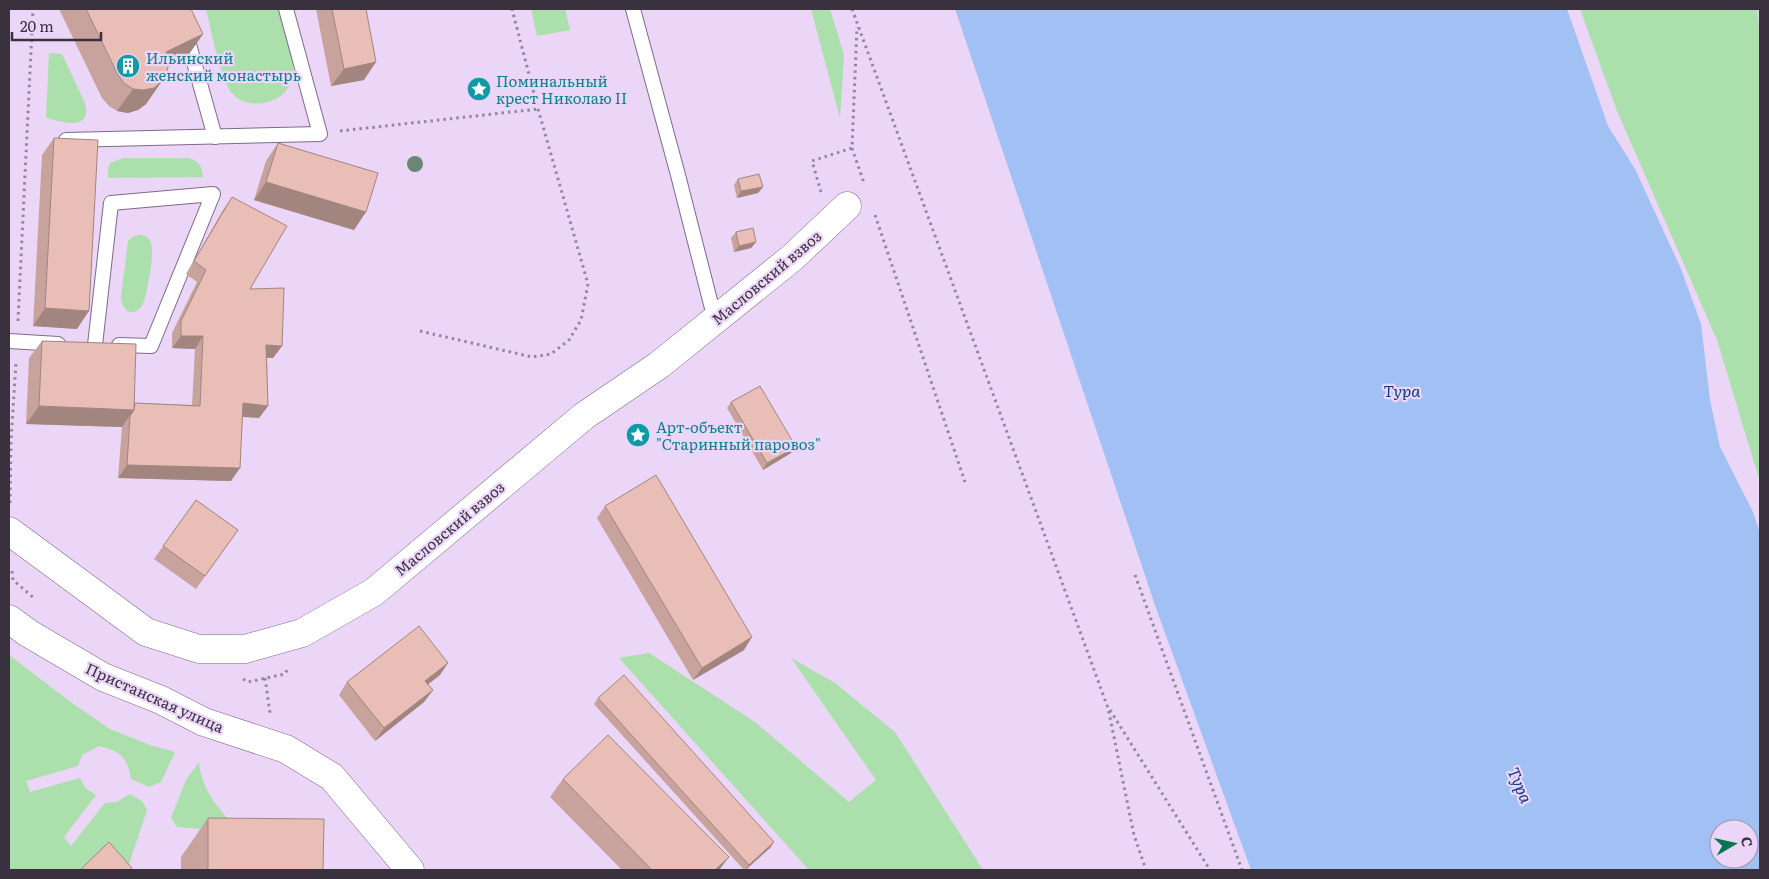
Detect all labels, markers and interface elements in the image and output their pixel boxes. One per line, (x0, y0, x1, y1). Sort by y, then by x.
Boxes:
scale bar (12, 10, 101, 42)
text: 20 m (20, 14, 54, 37)
place label: Ильинский женский монастырь (146, 46, 301, 86)
building icon: Ильинский женский монастырь (115, 53, 141, 79)
place label: Поминальный крест Николаю II (496, 69, 627, 109)
place icon: Поминальный крест Николаю II (466, 76, 492, 102)
street label: Масловский взвоз (706, 224, 826, 330)
water label: Тура (1384, 378, 1421, 402)
place label: Арт-объект "Старинный паровоз" (656, 415, 821, 455)
place icon: Арт-объект "Старинный паровоз" (625, 422, 651, 448)
street label: Масловский взвоз (389, 475, 509, 581)
street label: Пристанская улица (82, 656, 229, 738)
water label: Тура (1503, 763, 1540, 807)
north arrow (1709, 819, 1759, 869)
text: С (1737, 835, 1758, 848)

